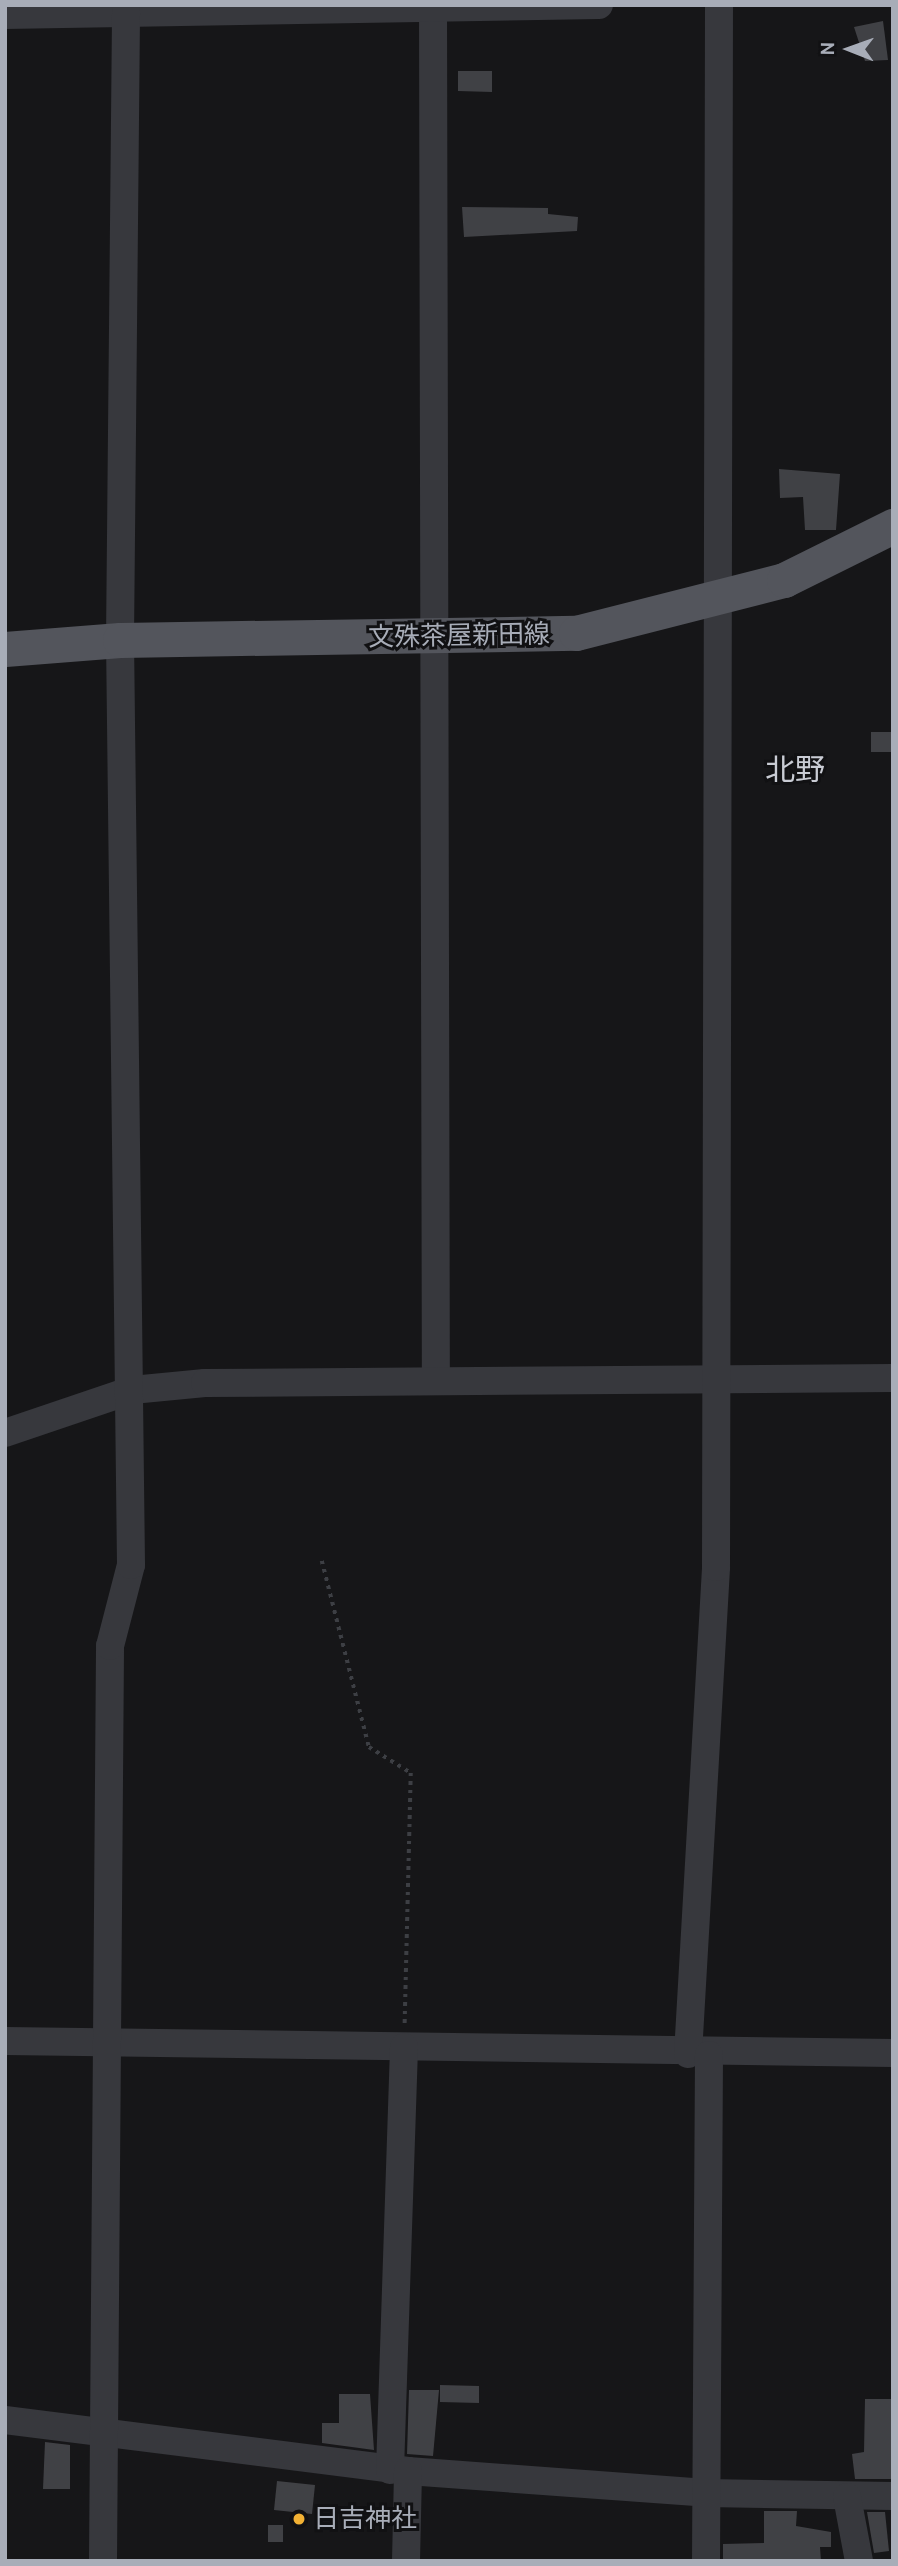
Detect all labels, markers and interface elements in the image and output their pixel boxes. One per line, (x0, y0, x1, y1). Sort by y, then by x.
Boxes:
north arrow (814, 14, 884, 84)
text: N (816, 42, 839, 56)
street label: 文殊茶屋新田線 (368, 619, 550, 653)
district label: 北野 (765, 752, 825, 788)
place label: 日吉神社 (313, 2503, 417, 2535)
marker: 日吉神社 (291, 2511, 307, 2527)

